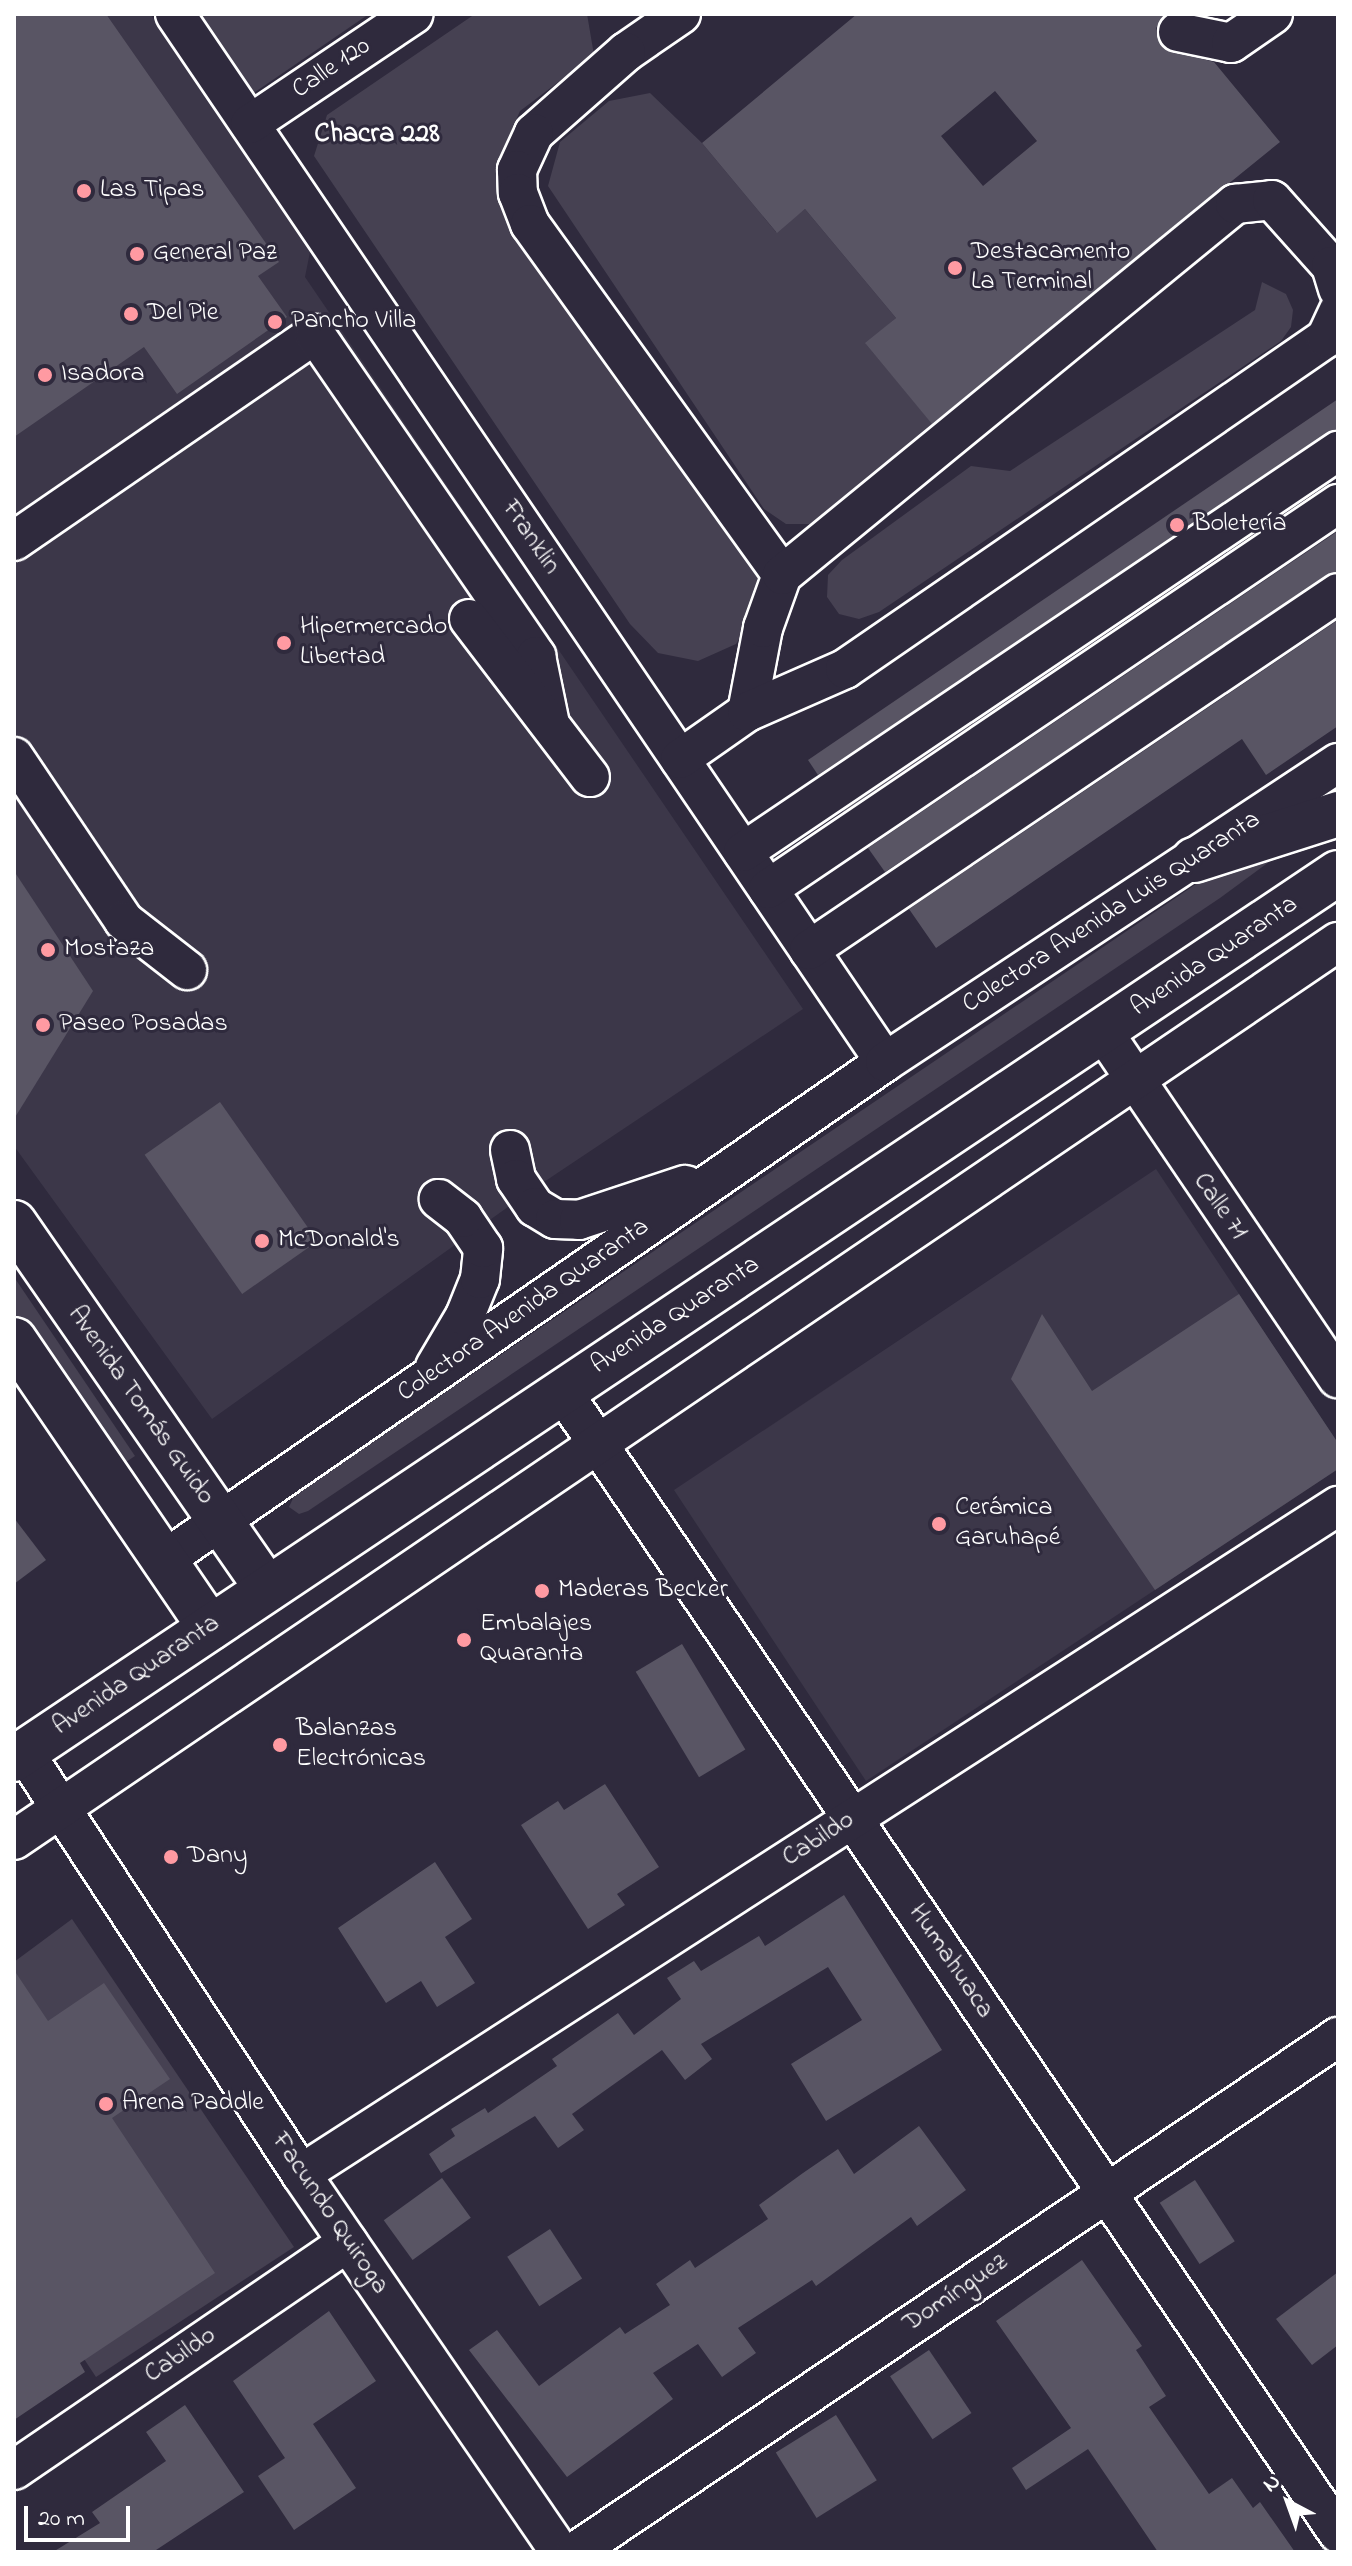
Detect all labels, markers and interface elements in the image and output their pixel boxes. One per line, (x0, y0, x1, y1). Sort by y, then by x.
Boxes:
street label: Calle 120 (287, 32, 377, 106)
district label: Chacra 228 (314, 118, 440, 152)
place label: Las Tipas (100, 175, 204, 207)
marker: Las Tipas (75, 182, 93, 200)
place label: Destacamento La Terminal (971, 237, 1130, 298)
place label: General Paz (153, 238, 277, 270)
marker: General Paz (128, 245, 146, 263)
marker: Destacamento La Terminal (946, 259, 964, 277)
place label: Del Pie (147, 298, 218, 330)
marker: Del Pie (122, 305, 140, 323)
place label: Pancho Villa (291, 306, 416, 338)
marker: Pancho Villa (266, 313, 284, 331)
place label: Isadora (61, 359, 145, 391)
marker: Isadora (36, 366, 54, 384)
street label: Franklin (494, 495, 566, 581)
place label: Boletería (1193, 509, 1286, 541)
marker: Boletería (1168, 516, 1186, 534)
place label: Hipermercado Libertad (300, 612, 447, 674)
marker: Hipermercado Libertad (275, 634, 293, 652)
street label: Colectora Avenida Luis Quaranta (957, 805, 1267, 1021)
street label: Avenida Quaranta (1126, 890, 1304, 1024)
place label: Mostaza (64, 934, 154, 966)
marker: Mostaza (39, 941, 57, 959)
place label: Paseo Posadas (59, 1009, 228, 1041)
marker: Paseo Posadas (34, 1016, 52, 1034)
street label: Calle 71 (1185, 1168, 1253, 1246)
street label: Colectora Avenida Quaranta (392, 1212, 656, 1410)
place label: McDonald's (278, 1225, 400, 1257)
marker: McDonald's (253, 1232, 271, 1250)
street label: Avenida Quaranta (586, 1250, 766, 1382)
street label: Avenida Tomás Guido (60, 1301, 220, 1511)
place label: Cerámica Garuhapé (955, 1493, 1060, 1554)
marker: Cerámica Garuhapé (930, 1515, 948, 1533)
place label: Maderas Becker (558, 1575, 728, 1607)
marker: Maderas Becker (533, 1582, 551, 1600)
street label: Avenida Quaranta (48, 1609, 226, 1743)
place label: Embalajes Quaranta (480, 1609, 592, 1670)
marker: Embalajes Quaranta (455, 1631, 473, 1649)
place label: Balanzas Electrónicas (296, 1714, 426, 1776)
marker: Balanzas Electrónicas (271, 1736, 289, 1754)
street label: Cabildo (777, 1805, 861, 1875)
place label: Dany (187, 1841, 247, 1873)
marker: Dany (162, 1848, 180, 1866)
street label: Humahuaca (900, 1899, 1000, 2025)
place label: Arena Paddle (122, 2088, 264, 2120)
marker: Arena Paddle (97, 2095, 115, 2113)
street label: Facundo Quiroga (263, 2127, 395, 2301)
street label: Domínguez (898, 2248, 1014, 2340)
street label: Cabildo (139, 2321, 223, 2391)
north arrow (1248, 2462, 1328, 2542)
text: N (1256, 2467, 1288, 2501)
scale bar (28, 2490, 134, 2540)
text: 20 m (38, 2502, 85, 2537)

